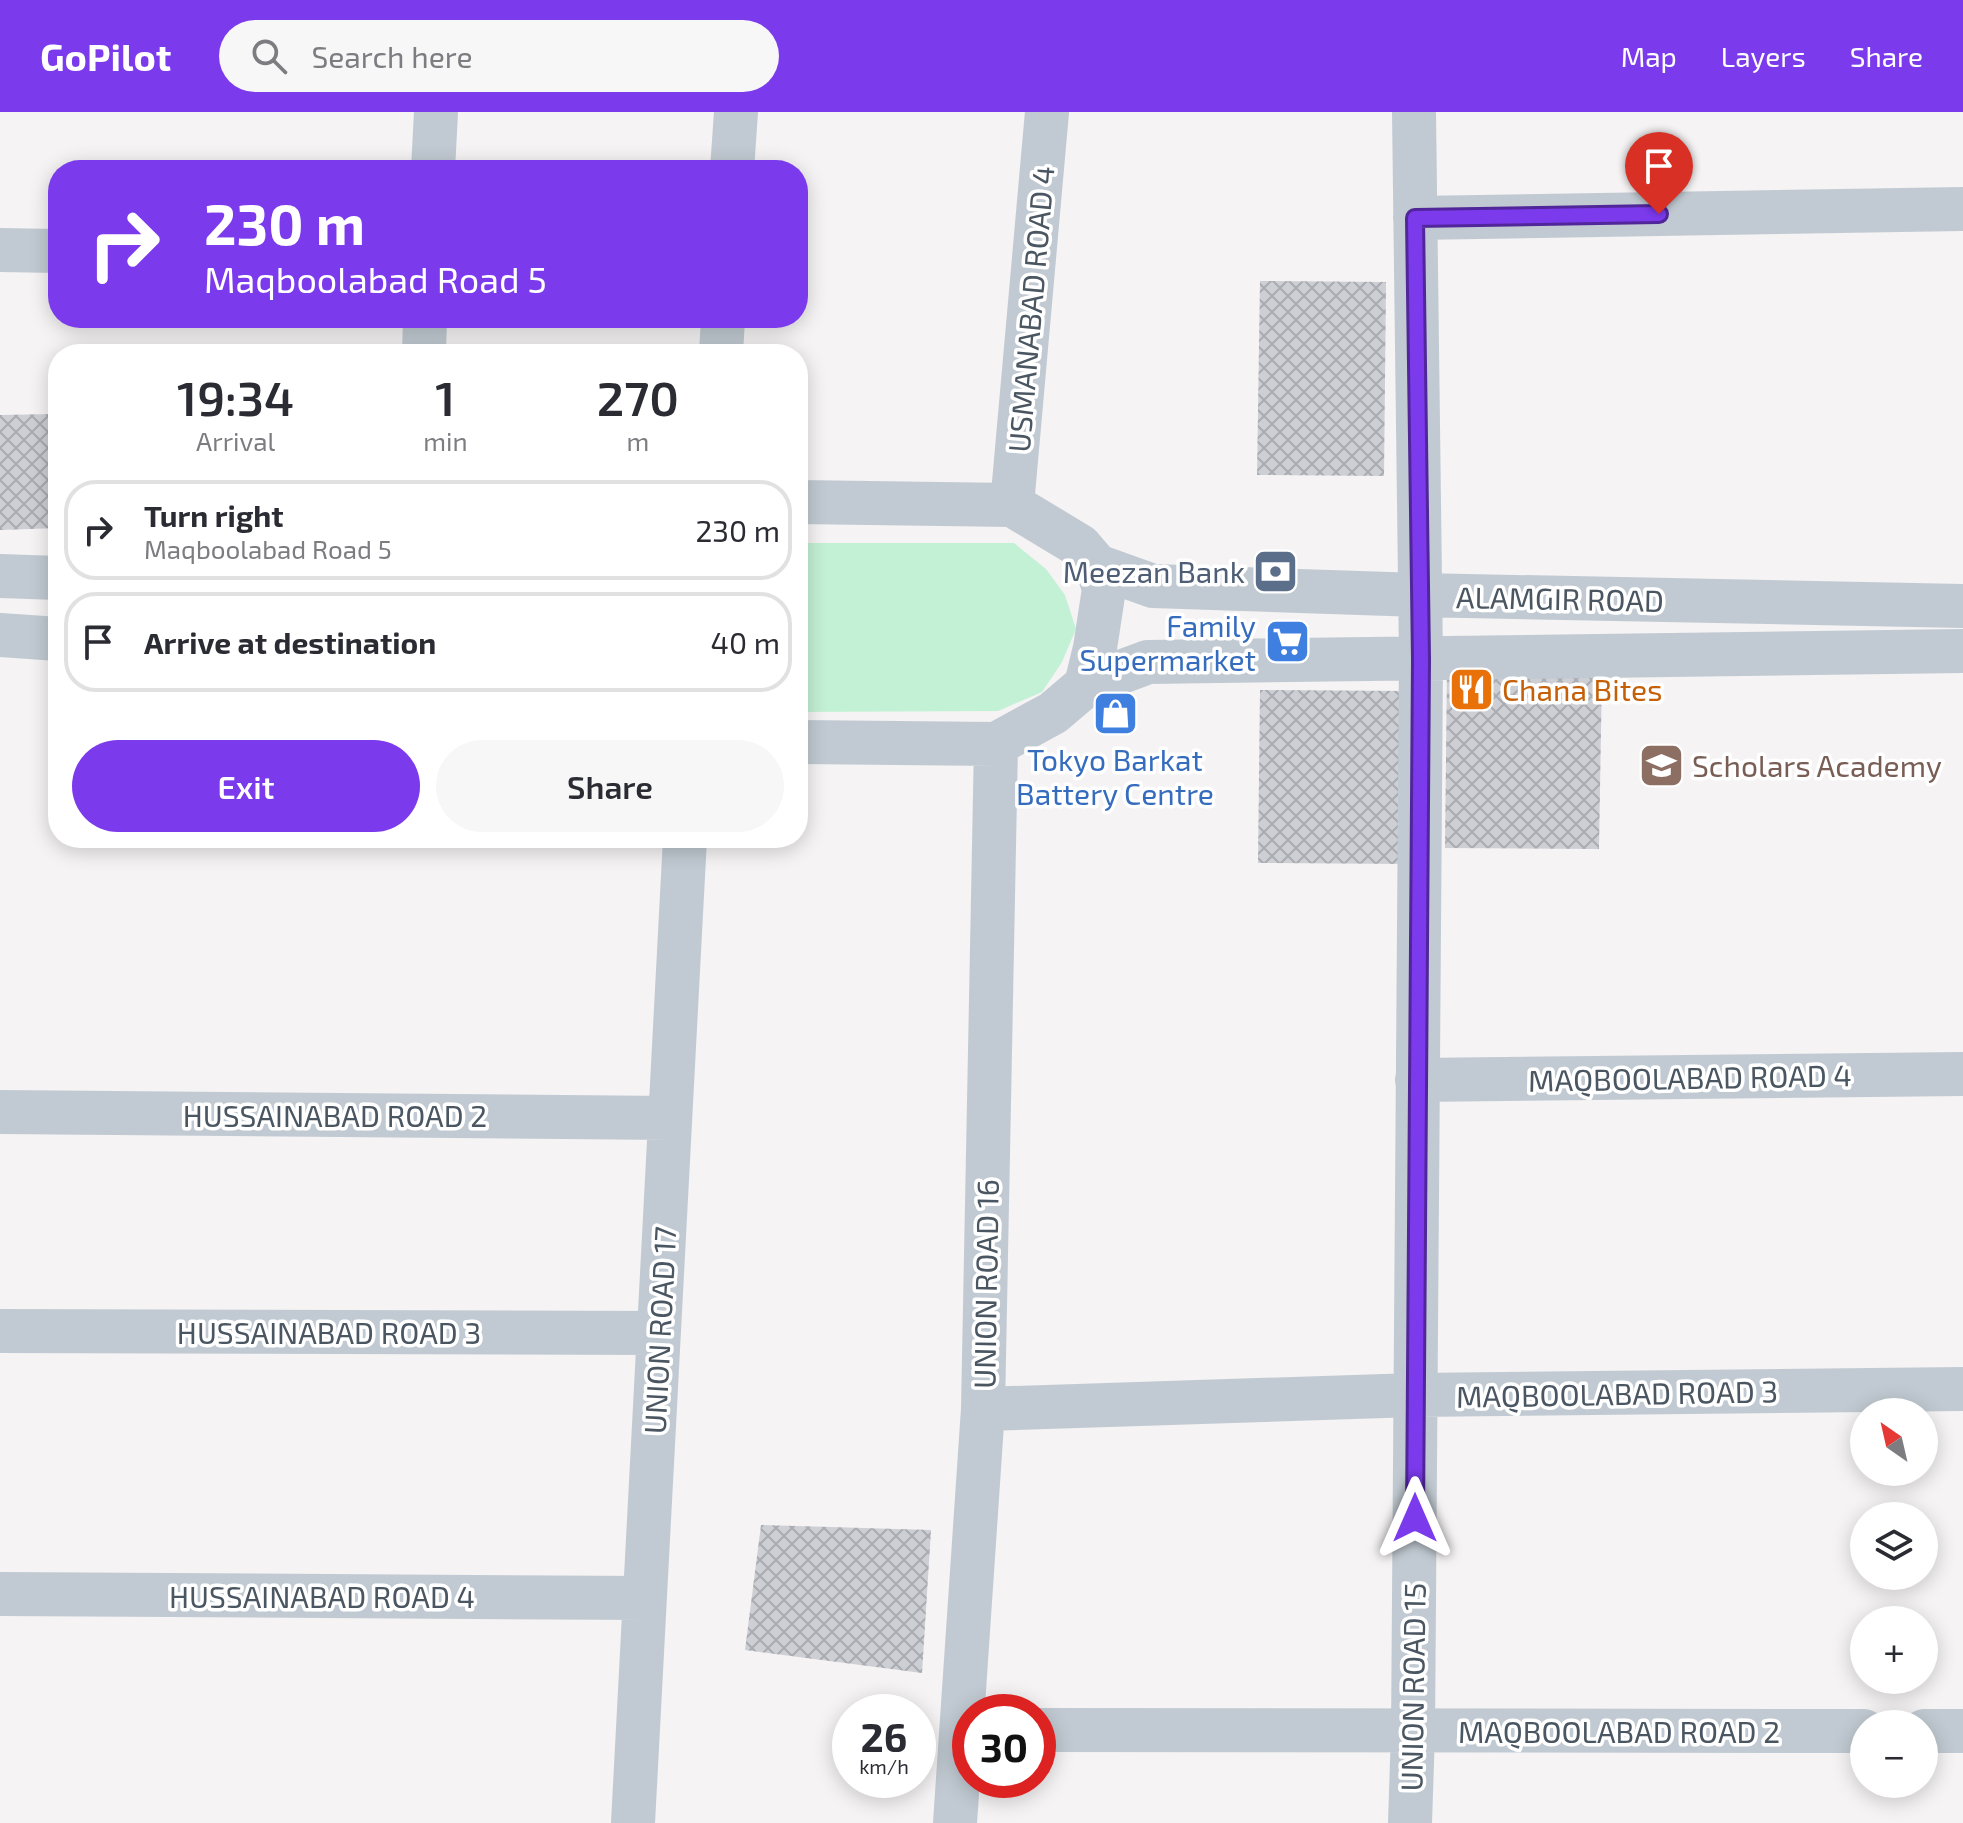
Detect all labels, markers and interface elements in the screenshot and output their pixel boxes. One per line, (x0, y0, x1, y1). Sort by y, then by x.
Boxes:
search box (219, 20, 779, 92)
text: GoPilot (40, 33, 171, 79)
icon: search (247, 34, 291, 78)
text: Search here (311, 38, 473, 74)
text: Map (1621, 39, 1677, 73)
text: Layers (1721, 39, 1806, 73)
text: Share (1850, 39, 1923, 73)
pin (1625, 132, 1693, 214)
icon: arrive (1637, 144, 1681, 188)
street label: USMANABAD ROAD 4 (1000, 164, 1060, 454)
text: 230 m (204, 189, 365, 256)
icon: right (72, 192, 176, 296)
text: Maqboolabad Road 5 (204, 257, 547, 300)
text: 19:34 (177, 368, 294, 426)
text: 1 (435, 368, 455, 426)
text: 270 (597, 368, 679, 426)
text: Arrival (196, 425, 275, 456)
text: min (423, 425, 468, 456)
text: m (626, 425, 649, 456)
text: Turn right (144, 497, 284, 533)
icon: right (76, 508, 120, 552)
text: 230 m (695, 512, 780, 548)
text: Maqboolabad Road 5 (144, 533, 392, 564)
bank icon: Meezan Bank (1252, 547, 1300, 595)
place label: Meezan Bank (1063, 553, 1245, 589)
street label: ALAMGIR ROAD (1456, 578, 1664, 618)
place label: Family Supermarket (1079, 607, 1256, 677)
supermarket icon: Family Supermarket (1263, 618, 1311, 666)
icon: arrive (76, 620, 120, 664)
text: Arrive at destination (144, 624, 436, 660)
text: 40 m (710, 624, 780, 660)
restaurant icon: Chana Bites (1447, 665, 1495, 713)
place label: Chana Bites (1502, 671, 1662, 707)
shop icon: Tokyo Barkat Battery Centre (1091, 689, 1139, 737)
button: Exit (72, 740, 420, 832)
button: Share (436, 740, 784, 832)
place label: Tokyo Barkat Battery Centre (1016, 741, 1214, 811)
school or university icon: Scholars Academy (1637, 741, 1685, 789)
place label: Scholars Academy (1692, 747, 1942, 783)
street label: MAQBOOLABAD ROAD 4 (1528, 1056, 1852, 1098)
street label: HUSSAINABAD ROAD 2 (183, 1097, 487, 1133)
street label: UNION ROAD 16 (965, 1179, 1005, 1389)
street label: UNION ROAD 17 (636, 1225, 682, 1435)
street label: HUSSAINABAD ROAD 3 (177, 1314, 481, 1350)
street label: MAQBOOLABAD ROAD 3 (1456, 1372, 1778, 1414)
north arrow (1850, 1398, 1938, 1486)
map controls (1850, 1398, 1938, 1798)
position arrow (1373, 1476, 1457, 1560)
button: layers (1850, 1502, 1938, 1590)
street label: HUSSAINABAD ROAD 4 (169, 1578, 475, 1614)
street label: UNION ROAD 15 (1392, 1582, 1432, 1792)
button: + (1850, 1606, 1938, 1694)
speed limit sign: 30 (952, 1694, 1056, 1798)
button: − (1850, 1710, 1938, 1798)
text: 26 (861, 1712, 907, 1760)
street label: MAQBOOLABAD ROAD 2 (1458, 1713, 1780, 1749)
text: km/h (859, 1754, 909, 1778)

